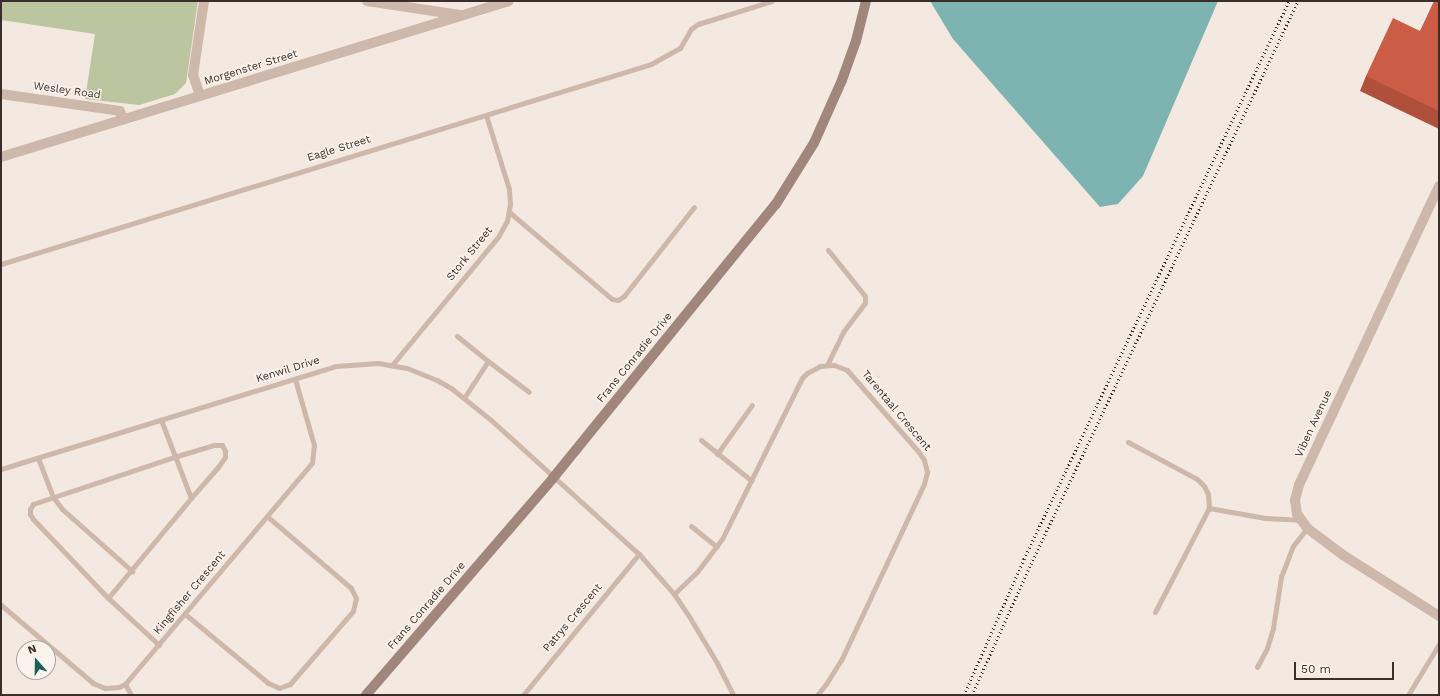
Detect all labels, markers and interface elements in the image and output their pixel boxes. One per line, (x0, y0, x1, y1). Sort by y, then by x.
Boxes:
street label: Morgenster Street (203, 47, 299, 89)
street label: Wesley Road (32, 80, 102, 102)
street label: Eagle Street (306, 133, 372, 165)
street label: Stork Street (444, 224, 496, 284)
street label: Frans Conradie Drive (595, 310, 675, 406)
street label: Kenwil Drive (254, 354, 322, 386)
street label: Tarentaal Crescent (858, 368, 934, 454)
street label: Viben Avenue (1293, 388, 1335, 460)
street label: Kingfisher Crescent (151, 549, 229, 637)
street label: Frans Conradie Drive (385, 559, 469, 653)
street label: Patrys Crescent (541, 581, 605, 655)
north arrow (16, 640, 56, 680)
text: N (26, 642, 38, 657)
scale bar (1296, 654, 1396, 680)
text: 50 m (1301, 662, 1331, 676)

